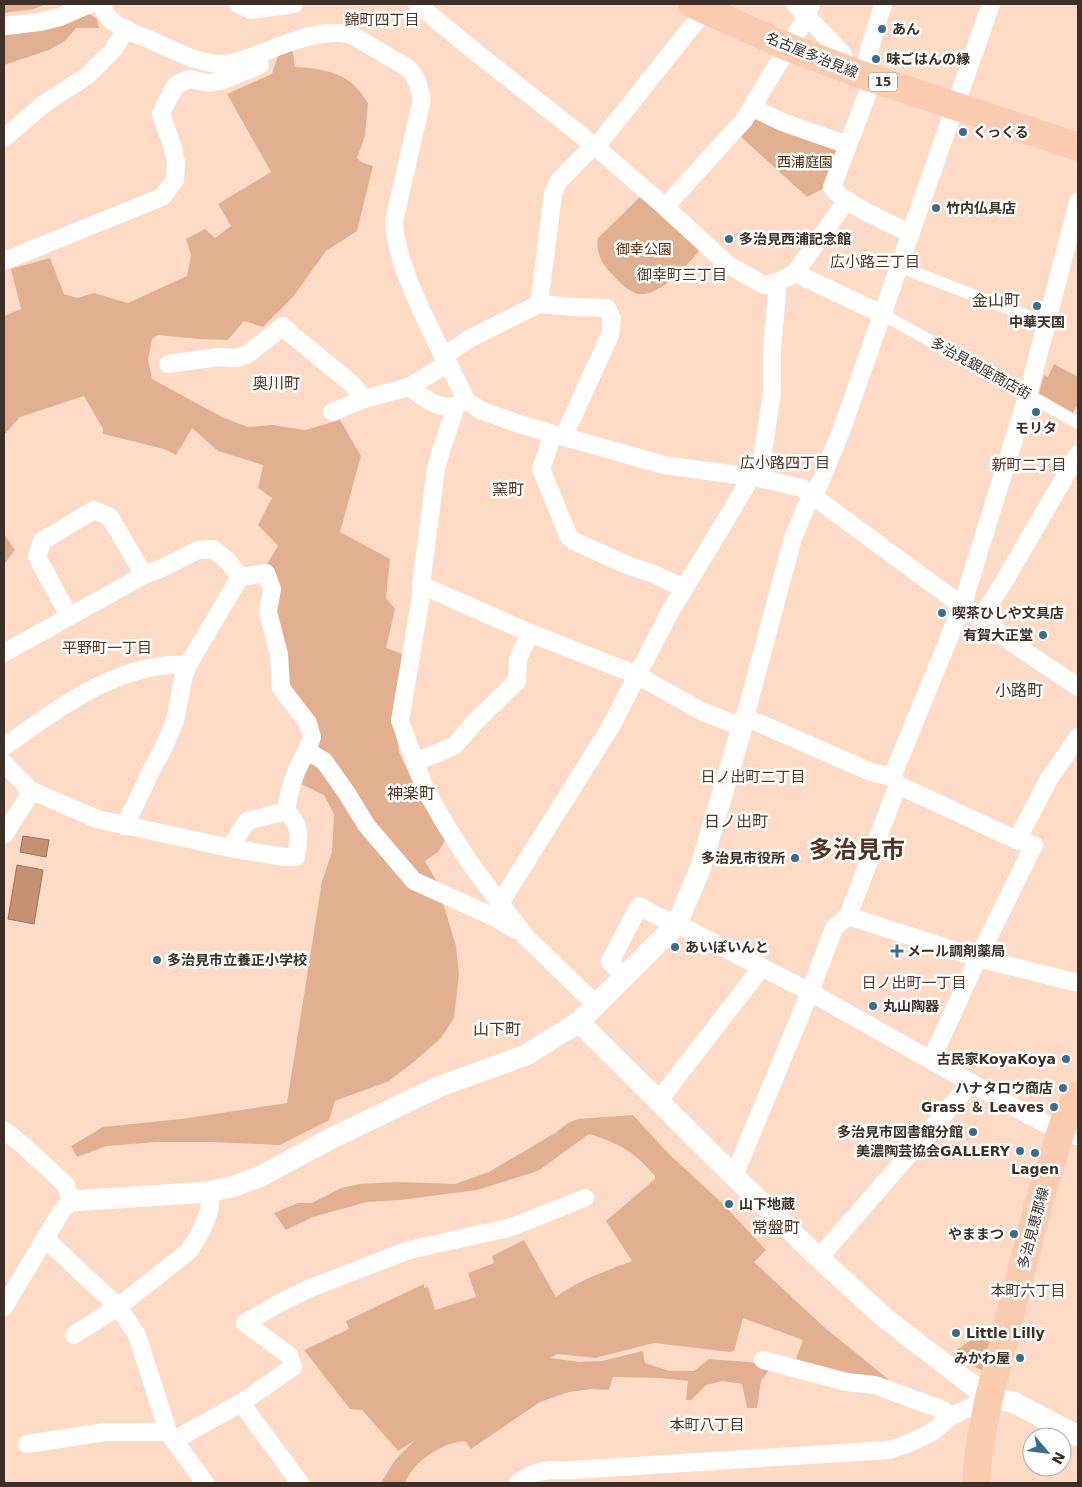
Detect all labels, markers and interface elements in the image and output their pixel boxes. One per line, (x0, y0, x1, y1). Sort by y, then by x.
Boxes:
district label: 錦町四丁目 (344, 11, 420, 29)
place label: あん (892, 21, 920, 37)
marker: あん (876, 23, 888, 35)
street label: 名古屋多治見線 (764, 29, 860, 81)
place label: 味ごはんの縁 (886, 51, 970, 67)
marker: 味ごはんの縁 (870, 53, 882, 65)
road number: 15 (869, 72, 897, 91)
place label: くっくる (973, 124, 1029, 140)
marker: くっくる (957, 126, 969, 138)
park label: 西浦庭園 (777, 154, 833, 170)
place label: 竹内仏具店 (946, 200, 1016, 216)
marker: 竹内仏具店 (930, 202, 942, 214)
place label: 多治見西浦記念館 (739, 231, 851, 247)
marker: 多治見西浦記念館 (723, 233, 735, 245)
park label: 御幸公園 (616, 241, 672, 257)
district label: 広小路三丁目 (830, 253, 920, 271)
district label: 御幸町三丁目 (637, 266, 727, 284)
district label: 金山町 (972, 291, 1020, 310)
marker: 中華天国 (1031, 300, 1043, 312)
place label: 中華天国 (1009, 314, 1065, 330)
street label: 多治見銀座商店街 (928, 334, 1034, 402)
district label: 奥川町 (252, 374, 300, 393)
marker: モリタ (1030, 406, 1042, 418)
place label: モリタ (1015, 420, 1057, 436)
district label: 広小路四丁目 (740, 454, 830, 472)
district label: 新町二丁目 (991, 456, 1067, 474)
district label: 窯町 (492, 480, 524, 499)
place label: 喫茶ひしや文具店 (952, 605, 1064, 621)
marker: 喫茶ひしや文具店 (936, 607, 948, 619)
place label: 有賀大正堂 (963, 627, 1033, 643)
marker: 有賀大正堂 (1037, 629, 1049, 641)
district label: 平野町一丁目 (62, 639, 152, 657)
district label: 小路町 (995, 681, 1043, 700)
district label: 日ノ出町二丁目 (700, 768, 806, 786)
district label: 神楽町 (387, 784, 435, 803)
district label: 日ノ出町 (704, 812, 768, 831)
district label: 多治見市 (809, 836, 905, 864)
place label: 多治見市役所 (701, 850, 785, 866)
marker: 多治見市役所 (789, 852, 801, 864)
place label: あいぽいんと (685, 939, 769, 955)
marker: あいぽいんと (669, 941, 681, 953)
place label: メール調剤薬局 (907, 943, 1005, 959)
marker: メール調剤薬局 (891, 945, 903, 957)
place label: 多治見市立養正小学校 (167, 952, 307, 968)
marker: 多治見市立養正小学校 (151, 954, 163, 966)
district label: 日ノ出町一丁目 (861, 974, 967, 992)
place label: 丸山陶器 (883, 998, 940, 1014)
marker: 丸山陶器 (867, 1000, 879, 1012)
district label: 山下町 (473, 1020, 521, 1039)
place label: 古民家KoyaKoya (936, 1051, 1056, 1067)
marker: 古民家KoyaKoya (1060, 1053, 1072, 1065)
place label: ハナタロウ商店 (955, 1080, 1053, 1096)
marker: ハナタロウ商店 (1057, 1082, 1069, 1094)
place label: Grass ＆ Leaves (921, 1099, 1044, 1115)
marker: Grass ＆ Leaves (1048, 1101, 1060, 1113)
place label: 多治見市図書館分館 (837, 1124, 963, 1140)
marker: 多治見市図書館分館 (967, 1126, 979, 1138)
place label: 美濃陶芸協会GALLERY (856, 1143, 1011, 1159)
marker: 美濃陶芸協会GALLERY (1014, 1145, 1026, 1157)
marker: Lagen (1029, 1147, 1041, 1159)
place label: Lagen (1011, 1161, 1059, 1177)
street label: 多治見恵那線 (1014, 1185, 1052, 1271)
place label: 山下地蔵 (739, 1196, 795, 1212)
marker: 山下地蔵 (723, 1198, 735, 1210)
district label: 常盤町 (752, 1218, 800, 1237)
place label: やままつ (948, 1226, 1004, 1242)
marker: やままつ (1008, 1228, 1020, 1240)
district label: 本町六丁目 (990, 1282, 1066, 1300)
place label: Little Lilly (966, 1325, 1045, 1341)
marker: Little Lilly (950, 1327, 962, 1339)
place label: みかわ屋 (954, 1350, 1010, 1366)
marker: みかわ屋 (1014, 1352, 1026, 1364)
district label: 本町八丁目 (669, 1416, 745, 1434)
north arrow (1022, 1427, 1072, 1477)
text: N (1049, 1449, 1068, 1467)

